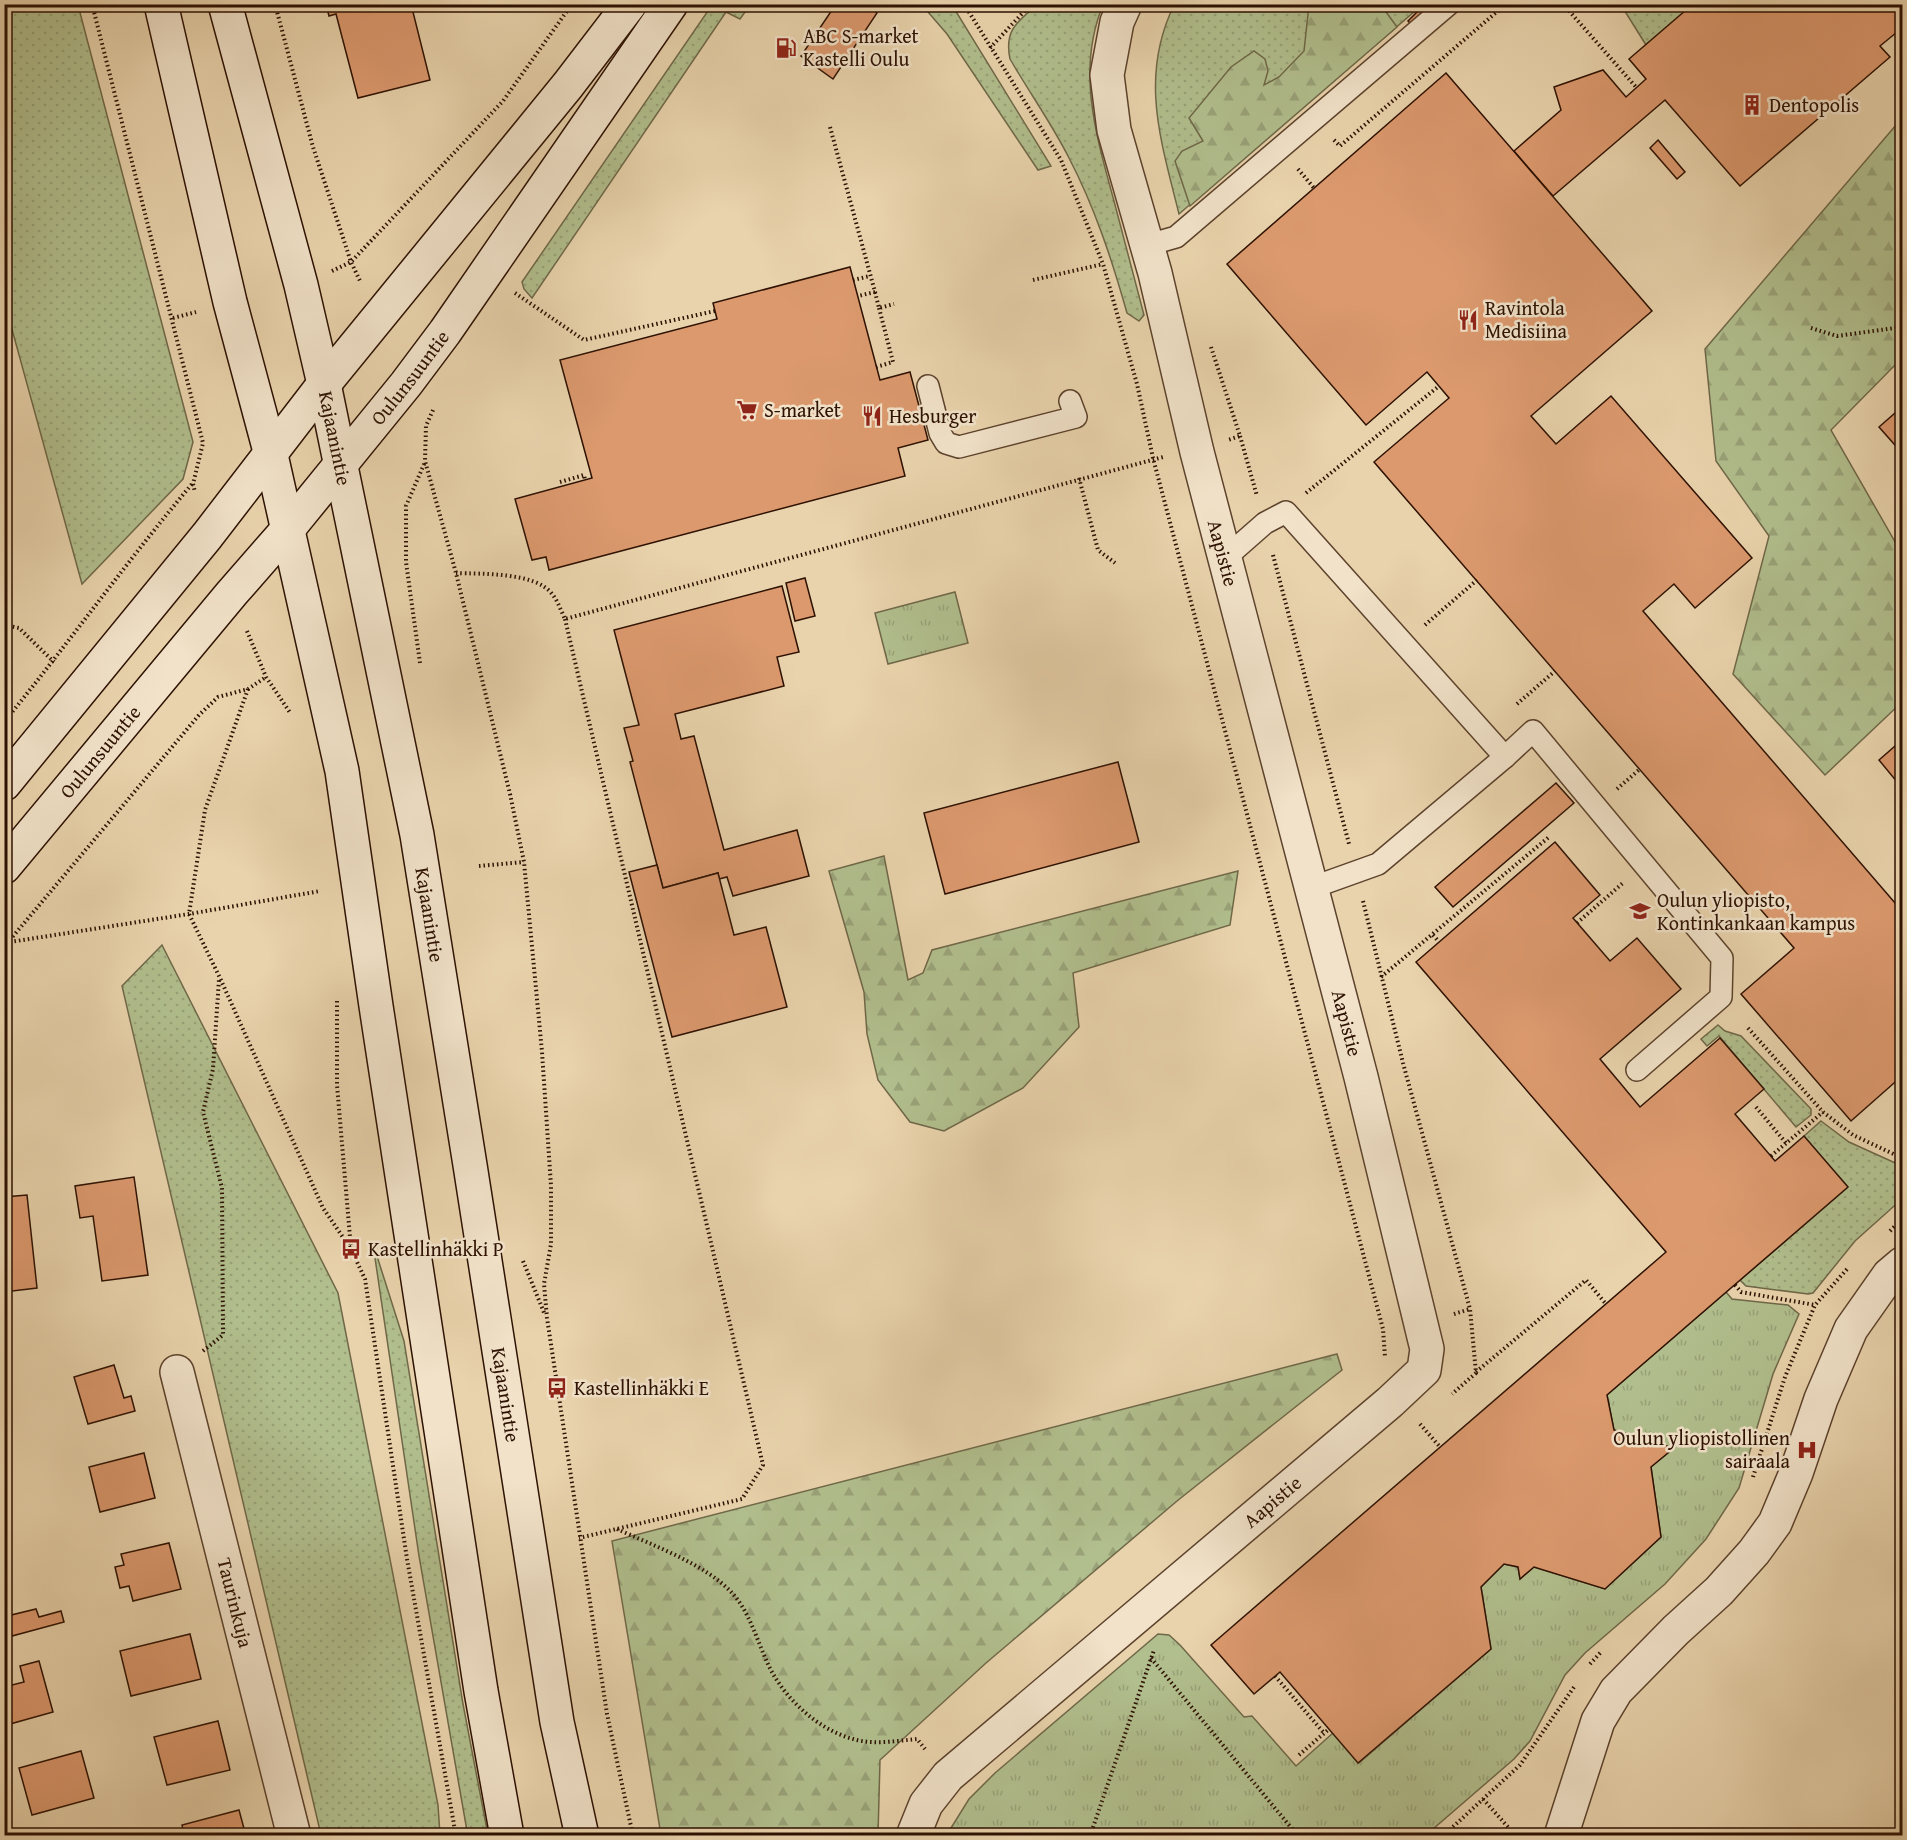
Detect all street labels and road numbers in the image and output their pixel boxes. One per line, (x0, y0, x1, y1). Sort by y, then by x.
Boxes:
street label: Oulunsuuntie (363, 324, 456, 431)
street label: Kajaanintie (312, 388, 360, 488)
street label: Aapistie (1201, 516, 1246, 589)
street label: Oulunsuuntie (52, 698, 147, 804)
street label: Kajaanintie (408, 865, 452, 964)
street label: Aapistie (1325, 986, 1370, 1059)
street label: Kajaanintie (485, 1345, 528, 1444)
street label: Aapistie (1237, 1468, 1307, 1534)
street label: Taurinkuja (210, 1555, 261, 1651)

